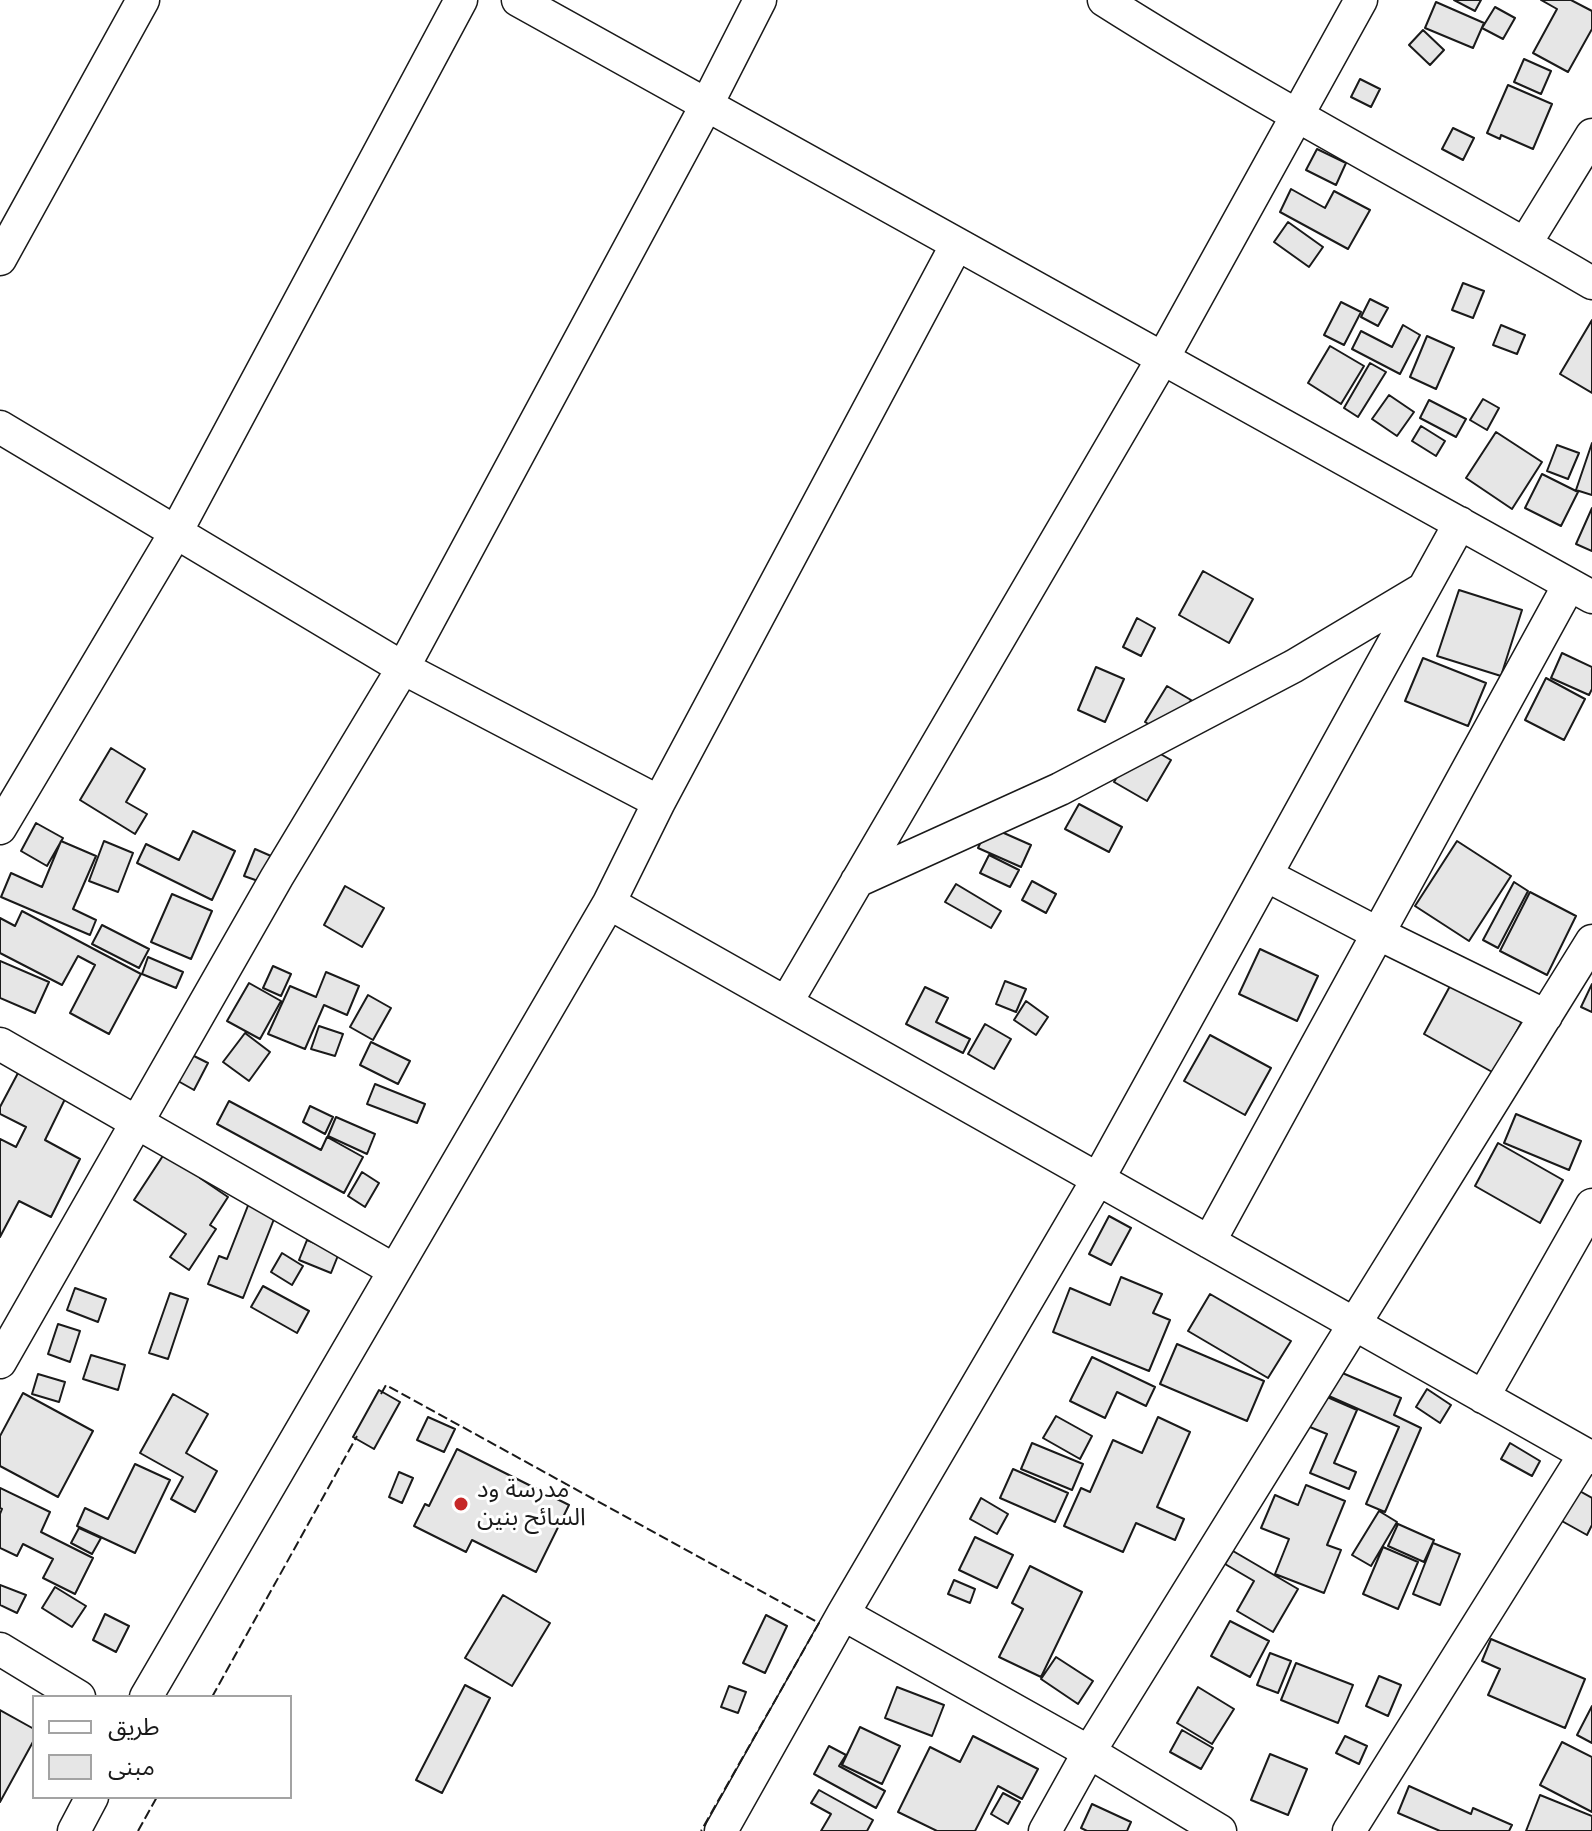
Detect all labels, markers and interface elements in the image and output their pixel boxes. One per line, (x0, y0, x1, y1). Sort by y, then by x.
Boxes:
place label: مدرسة ود السائح بنين (477, 1476, 586, 1532)
marker: مدرسة ود السائح بنين (452, 1495, 470, 1513)
legend (32, 1695, 292, 1799)
text: طريق (108, 1709, 160, 1742)
text: مبنى (108, 1749, 155, 1782)

